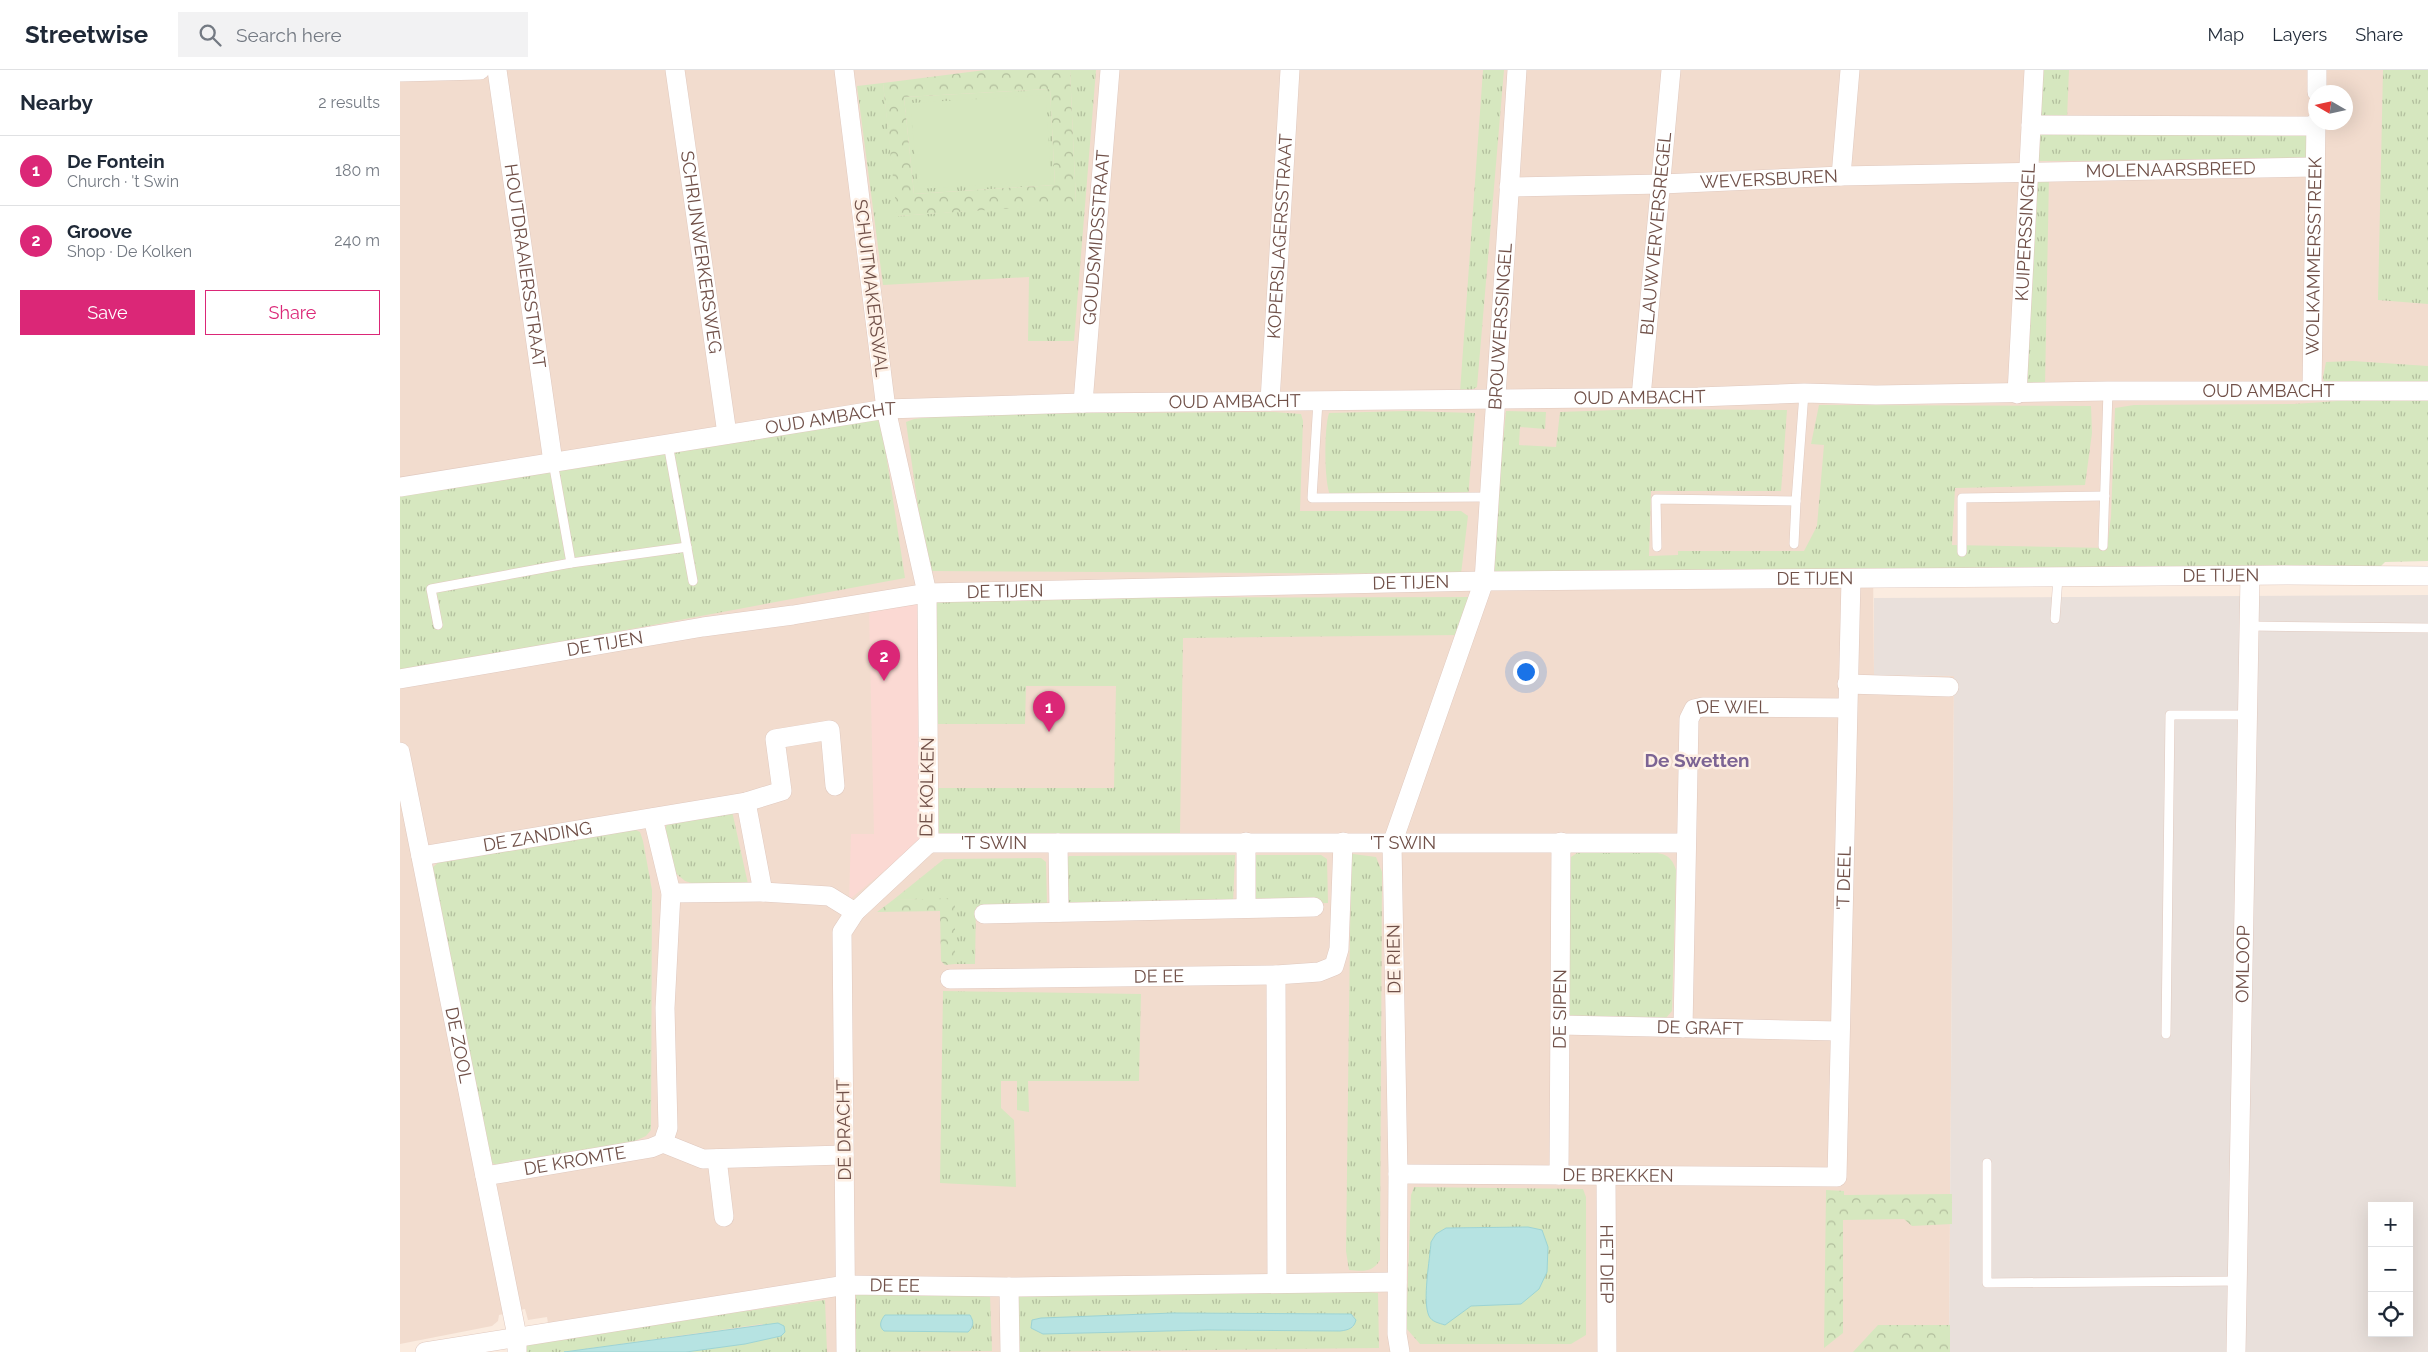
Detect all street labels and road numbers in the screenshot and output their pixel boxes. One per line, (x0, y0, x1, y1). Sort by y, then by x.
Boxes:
street label: BLAUWVERVERSREGEL (1636, 131, 1675, 336)
street label: KOPERSLAGERSSTRAAT (1263, 133, 1296, 340)
street label: SCHRIJNWERKERSWEG (677, 149, 726, 355)
street label: GOUDSMIDSSTRAAT (1078, 149, 1113, 326)
street label: WOLKAMMERSSTREEK (2302, 156, 2325, 355)
street label: MOLENAARSBREED (2085, 157, 2256, 181)
street label: HOUTDRAAIERSSTRAAT (501, 162, 550, 369)
street label: KUIPERSSINGEL (2011, 162, 2039, 302)
street label: WEVERSBUREN (1699, 165, 1838, 192)
street label: SCHUITMAKERSWAL (850, 198, 893, 378)
street label: BROUWERSSINGEL (1484, 242, 1516, 410)
street label: OUD AMBACHT (2202, 380, 2335, 401)
street label: OUD AMBACHT (1574, 386, 1706, 408)
street label: OUD AMBACHT (1169, 390, 1301, 412)
street label: OUD AMBACHT (764, 398, 896, 438)
street label: DE TIJEN (2182, 564, 2259, 586)
street label: DE TIJEN (1776, 567, 1853, 589)
street label: DE TIJEN (1372, 571, 1450, 593)
street label: DE TIJEN (966, 579, 1044, 602)
street label: DE TIJEN (565, 626, 645, 660)
street label: DE WIEL (1694, 695, 1769, 718)
street label: DE KOLKEN (915, 737, 938, 837)
street label: DE ZANDING (481, 817, 593, 856)
street label: 'T SWIN (961, 832, 1027, 853)
street label: 'T SWIN (1370, 832, 1436, 853)
street label: 'T DEEL (1832, 845, 1855, 910)
street label: DE RIEN (1382, 924, 1405, 994)
street label: OMLOOP (2231, 925, 2254, 1003)
street label: DE EE (1134, 965, 1184, 987)
street label: DE SIPEN (1549, 969, 1570, 1049)
street label: DE ZOOL (441, 1005, 477, 1085)
street label: DE GRAFT (1656, 1016, 1744, 1039)
street label: DE DRACHT (832, 1079, 855, 1181)
street label: DE KROMTE (522, 1141, 627, 1179)
street label: DE BREKKEN (1562, 1164, 1674, 1186)
street label: HET DIEP (1596, 1225, 1618, 1303)
street label: DE EE (869, 1274, 920, 1296)

